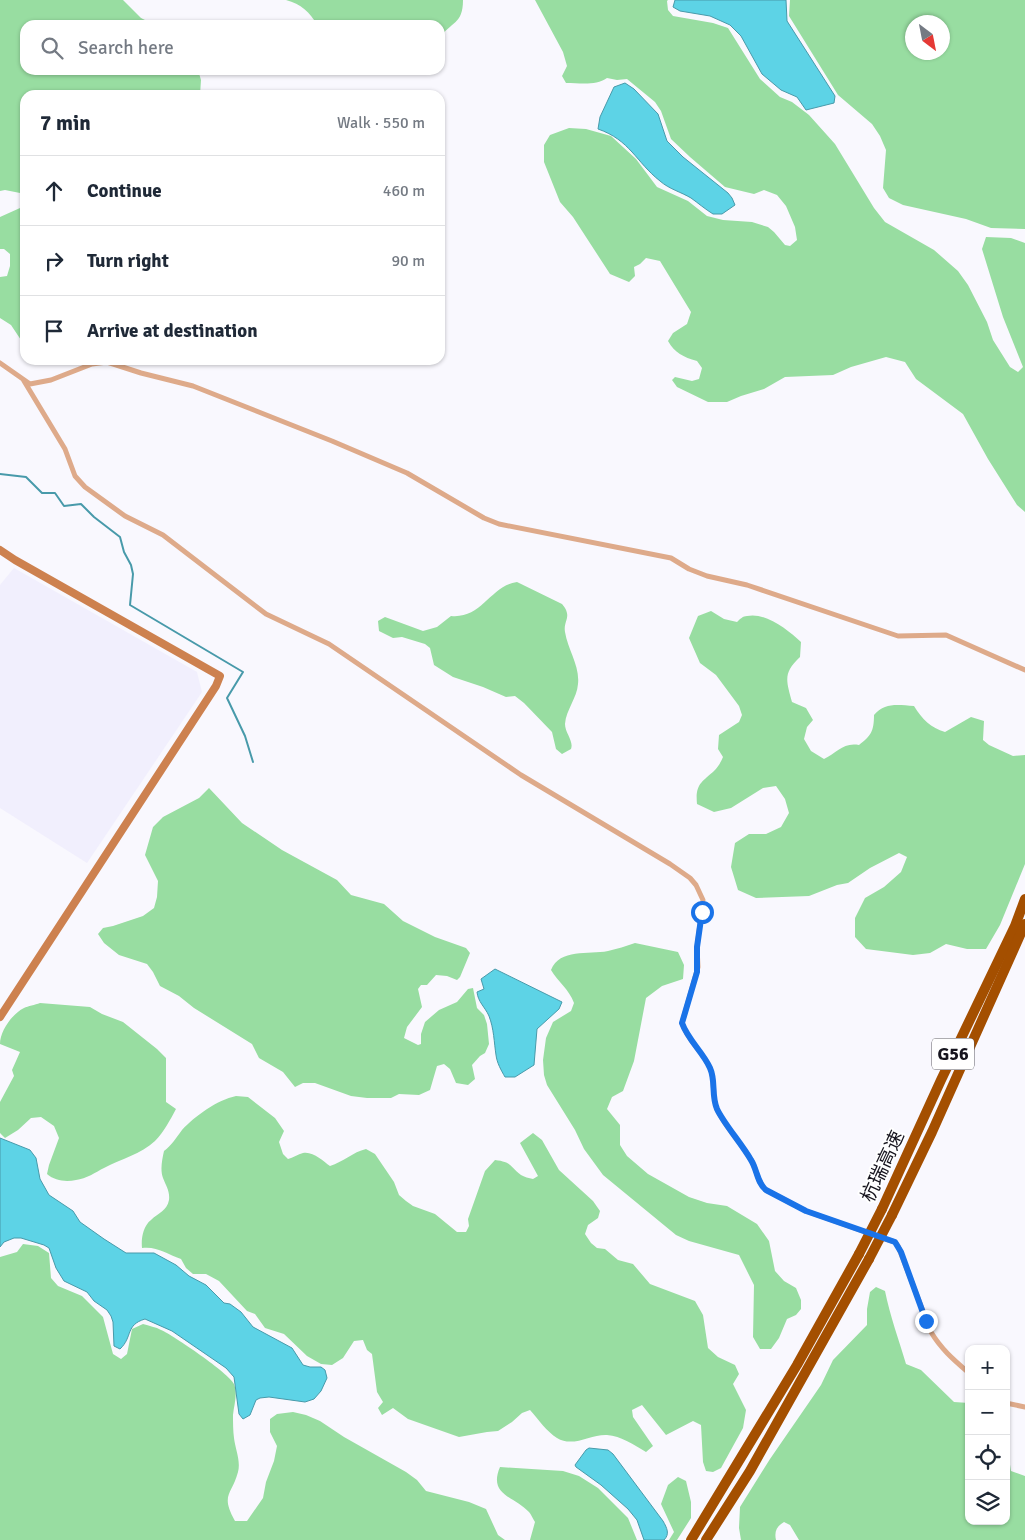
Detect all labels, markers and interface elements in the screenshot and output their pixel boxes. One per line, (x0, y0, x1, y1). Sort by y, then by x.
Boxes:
north arrow (905, 15, 950, 60)
search box (20, 20, 445, 75)
icon: search (38, 34, 66, 62)
text: Search here (78, 36, 174, 60)
text: 7 min (40, 110, 91, 136)
text: Walk · 550 m (337, 113, 425, 133)
icon: ahead (40, 177, 68, 205)
text: Continue (87, 179, 162, 203)
text: 460 m (383, 181, 425, 201)
icon: right (40, 247, 68, 275)
text: Turn right (87, 249, 169, 273)
text: 90 m (391, 251, 425, 271)
icon: arrive (40, 317, 68, 345)
text: Arrive at destination (87, 319, 258, 343)
route start (691, 901, 714, 924)
road number: G56 (932, 1038, 974, 1070)
street label: 杭瑞高速 (856, 1127, 910, 1206)
route end (915, 1310, 938, 1333)
map controls (965, 1345, 1010, 1525)
button: + (965, 1345, 1010, 1390)
button: − (965, 1390, 1010, 1435)
button: locate (965, 1435, 1010, 1480)
button: layers (965, 1480, 1010, 1525)

